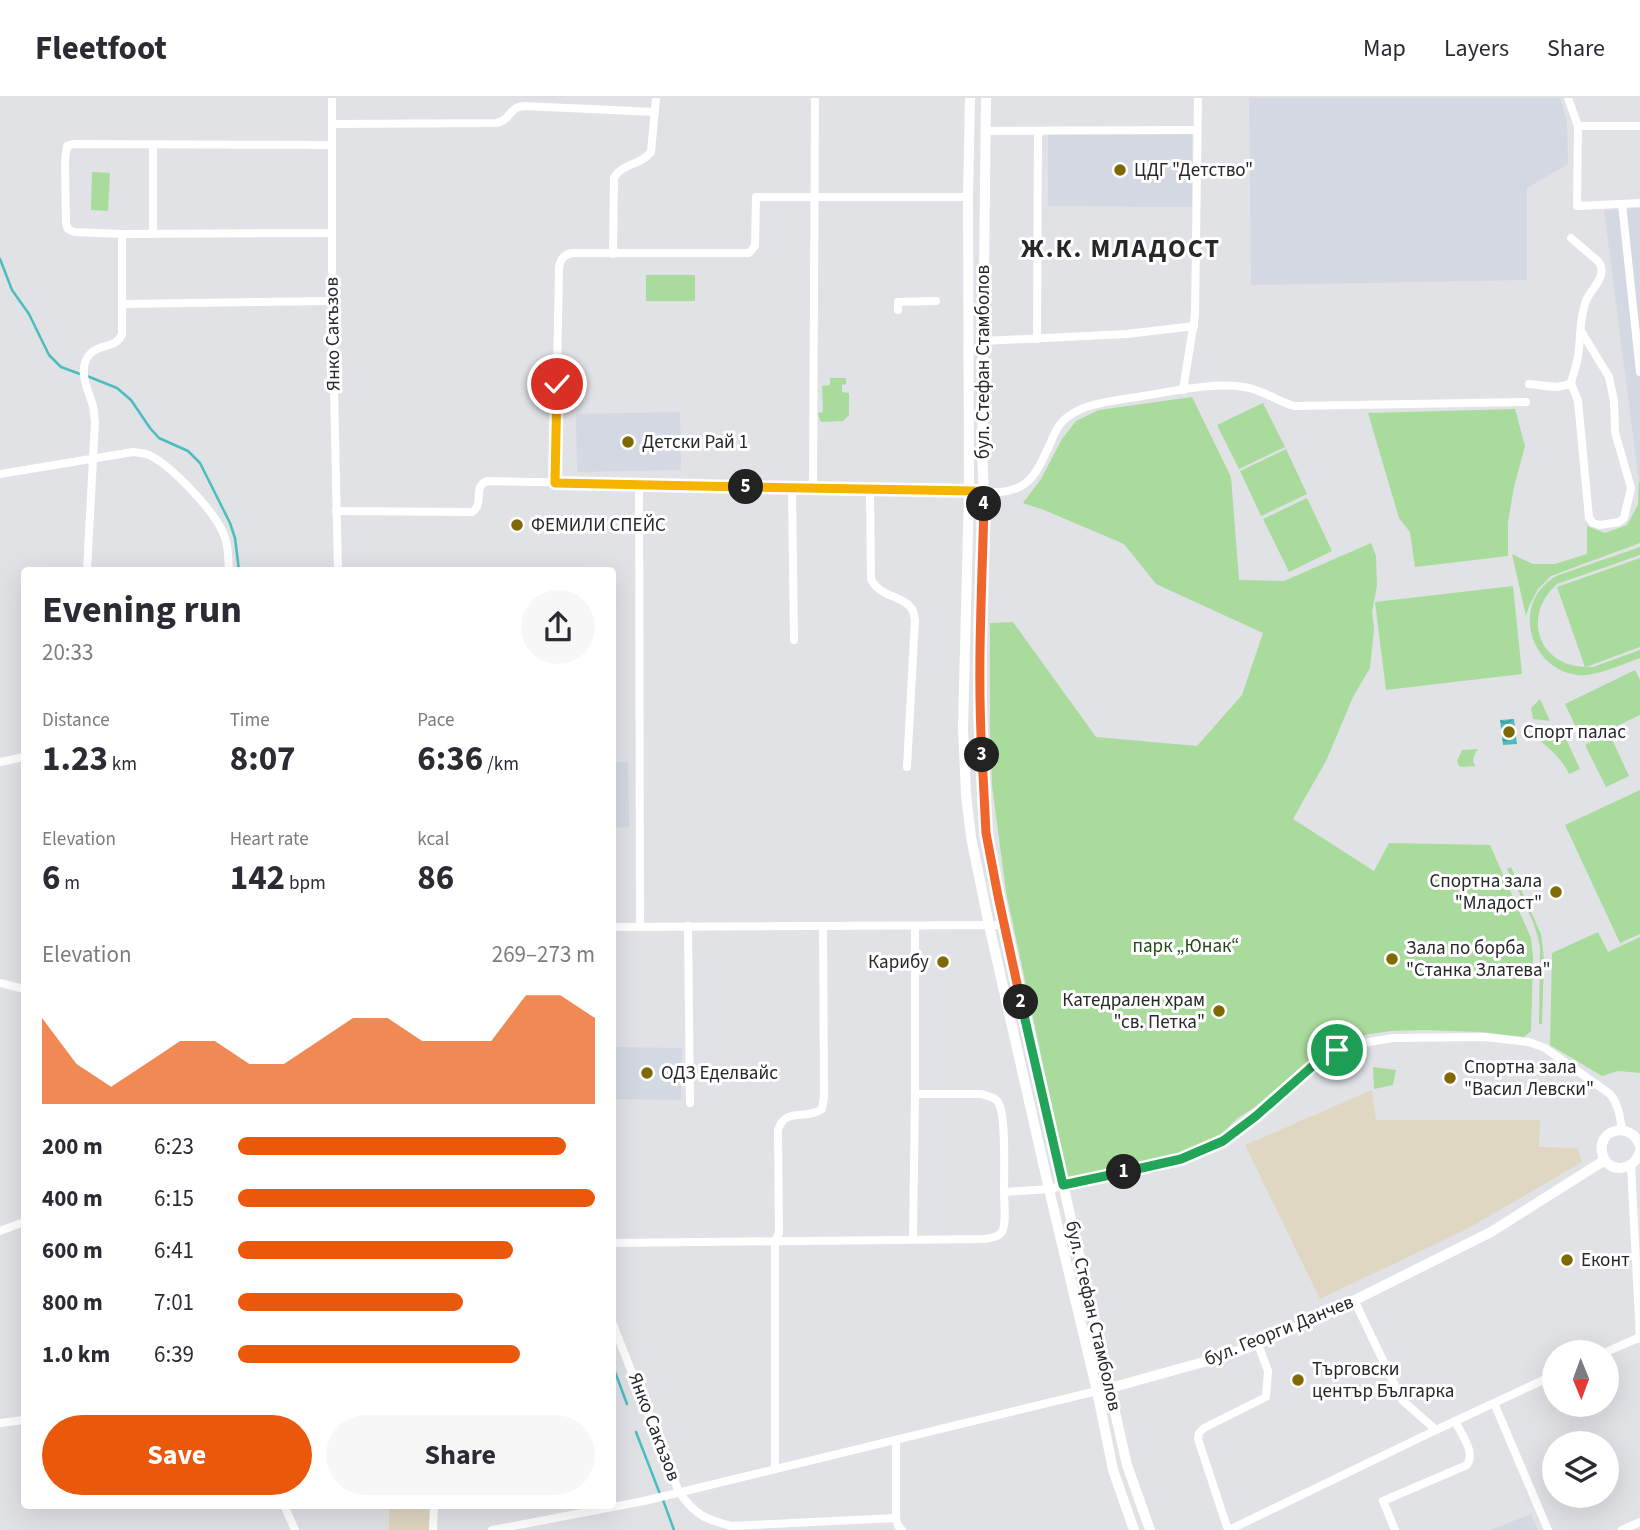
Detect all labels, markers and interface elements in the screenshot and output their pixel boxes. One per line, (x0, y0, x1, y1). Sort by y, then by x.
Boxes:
text: Fleetfoot (35, 25, 167, 72)
text: Map (1363, 31, 1406, 66)
text: Layers (1444, 31, 1509, 66)
text: Share (1547, 31, 1605, 66)
place label: ЦДГ "Детство" (1134, 157, 1253, 184)
marker: ЦДГ "Детство" (1112, 162, 1128, 178)
district label: Ж.К. МЛАДОСТ (1021, 230, 1221, 267)
street label: бул. Стефан Стамболов (970, 265, 997, 459)
street label: Янко Сакъзов (319, 277, 347, 391)
pin (527, 354, 587, 414)
icon: check (538, 365, 576, 403)
place label: Детски Рай 1 (642, 429, 748, 456)
marker: Детски Рай 1 (620, 434, 636, 450)
pin: 5 (728, 470, 764, 504)
text: 5 (740, 473, 751, 500)
pin: 4 (967, 486, 1002, 522)
text: 4 (978, 490, 989, 517)
place label: ФЕМИЛИ СПЕЙС (531, 512, 666, 539)
marker: ФЕМИЛИ СПЕЙС (509, 517, 525, 533)
text: Evening run (42, 583, 242, 637)
button: share (521, 590, 595, 664)
text: 20:33 (42, 636, 93, 669)
text: Distance (42, 707, 110, 734)
text: Time (230, 707, 270, 734)
text: Pace (417, 707, 455, 734)
place label: Спорт палас (1523, 719, 1626, 746)
marker: Спорт палас (1501, 724, 1517, 740)
text: 1.23 (42, 734, 108, 784)
text: 8:07 (230, 734, 296, 784)
text: 6:36 (417, 734, 483, 784)
pin: 3 (964, 738, 1000, 772)
text: 3 (976, 741, 987, 768)
text: km (108, 751, 137, 778)
text: /km (483, 751, 519, 778)
text: Elevation (42, 826, 116, 853)
text: Heart rate (230, 826, 309, 853)
text: kcal (417, 826, 449, 853)
text: 6 (42, 853, 60, 903)
text: 142 (230, 853, 285, 903)
text: 86 (417, 853, 454, 903)
place label: Спортна зала "Младост" (1429, 868, 1542, 917)
text: m (60, 870, 80, 897)
text: bpm (285, 870, 326, 897)
marker: Спортна зала "Младост" (1548, 884, 1564, 900)
park label: парк „Юнак“ (1133, 933, 1239, 960)
place label: Зала по борба "Станка Златева" (1406, 935, 1551, 984)
text: Elevation (42, 938, 132, 971)
text: 269–273 m (492, 938, 595, 971)
place label: Карибу (868, 949, 929, 976)
marker: Зала по борба "Станка Златева" (1384, 951, 1400, 967)
marker: Карибу (935, 954, 951, 970)
pin: 2 (1004, 984, 1038, 1020)
place label: Катедрален храм "св. Петка" (1062, 987, 1205, 1036)
text: 2 (1015, 988, 1026, 1015)
marker: Катедрален храм "св. Петка" (1211, 1003, 1227, 1019)
pin (1307, 1020, 1367, 1080)
icon: arrive (1318, 1031, 1356, 1069)
place label: Спортна зала "Васил Левски" (1464, 1054, 1594, 1103)
place label: ОДЗ Еделвайс (661, 1060, 778, 1087)
marker: ОДЗ Еделвайс (639, 1065, 655, 1081)
marker: Спортна зала "Васил Левски" (1442, 1070, 1458, 1086)
text: 200 m (42, 1130, 103, 1163)
text: 6:23 (154, 1130, 194, 1163)
pin: 1 (1106, 1154, 1142, 1190)
text: 1 (1118, 1158, 1129, 1185)
text: 400 m (42, 1182, 103, 1215)
text: 6:15 (154, 1182, 194, 1215)
street label: бул. Стефан Стамболов (1058, 1218, 1128, 1414)
text: 600 m (42, 1234, 103, 1267)
text: 6:41 (154, 1234, 194, 1267)
place label: Еконт (1581, 1247, 1630, 1274)
marker: Еконт (1559, 1252, 1575, 1268)
text: 800 m (42, 1286, 103, 1319)
text: 7:01 (154, 1286, 194, 1319)
street label: бул. Георги Данчев (1200, 1289, 1358, 1373)
text: 1.0 km (42, 1338, 110, 1371)
text: 6:39 (154, 1338, 194, 1371)
north arrow (1542, 1340, 1619, 1418)
map controls (1542, 1340, 1619, 1508)
place label: Търговски център Българка (1312, 1356, 1454, 1405)
street label: Янко Сакъзов (621, 1369, 687, 1485)
marker: Търговски център Българка (1290, 1372, 1306, 1388)
button: Save (42, 1415, 312, 1495)
button: Share (326, 1415, 595, 1495)
button: layers (1542, 1431, 1619, 1508)

